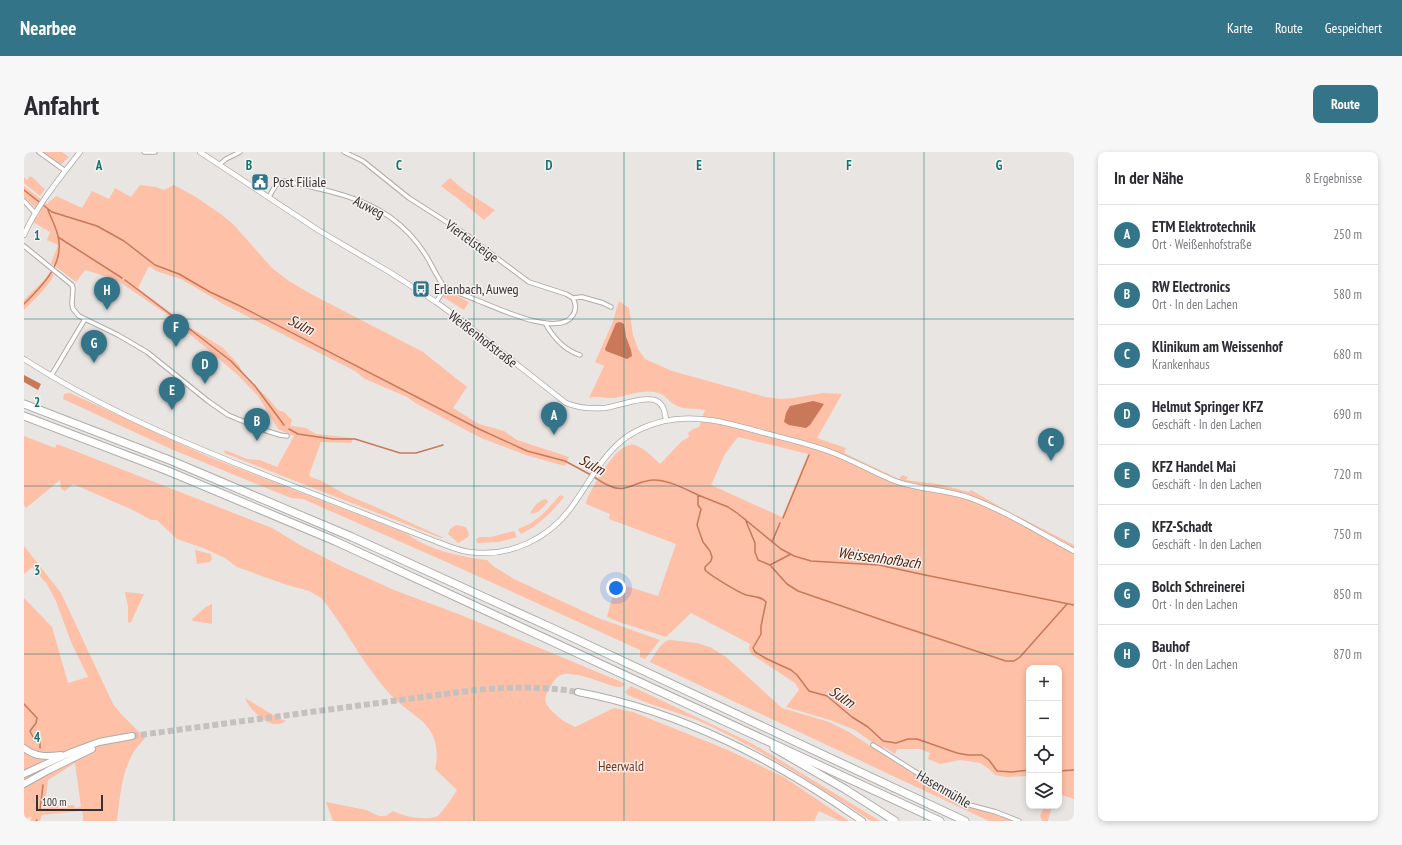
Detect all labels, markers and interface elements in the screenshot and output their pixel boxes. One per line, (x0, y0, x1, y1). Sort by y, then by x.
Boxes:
text: Nearbee (20, 16, 77, 40)
text: Karte (1227, 19, 1253, 37)
text: Route (1275, 19, 1303, 37)
text: Gespeichert (1325, 19, 1382, 37)
button: Route (1313, 85, 1378, 123)
text: Anfahrt (24, 86, 99, 123)
text: A (95, 157, 103, 174)
text: B (246, 157, 252, 174)
text: C (396, 157, 402, 174)
text: D (546, 157, 553, 174)
text: E (696, 157, 702, 174)
text: F (846, 157, 852, 174)
text: G (996, 157, 1003, 174)
text: In der Nähe (1114, 167, 1184, 189)
text: 8 Ergebnisse (1305, 170, 1362, 187)
public building icon: Post Filiale (250, 172, 270, 192)
place label: Post Filiale (273, 173, 326, 191)
street label: Auweg (350, 192, 388, 222)
street label: Viertelsteige (441, 215, 502, 266)
text: ETM Elektrotechnik (1152, 217, 1256, 236)
text: A (1124, 226, 1130, 243)
text: 250 m (1333, 226, 1362, 243)
text: 1 (34, 227, 40, 244)
text: Ort · Weißenhofstraße (1152, 236, 1252, 253)
pin: H (94, 277, 120, 310)
text: RW Electronics (1152, 277, 1230, 296)
bus stop icon: Erlenbach, Auweg (411, 279, 431, 299)
place label: Erlenbach, Auweg (434, 280, 519, 298)
text: B (1124, 286, 1130, 303)
text: 580 m (1333, 286, 1362, 303)
text: Ort · In den Lachen (1152, 296, 1238, 313)
street label: Weißenhofstraße (445, 306, 521, 372)
water label: Sulm (285, 310, 318, 340)
pin: F (163, 314, 189, 347)
pin: G (81, 330, 107, 363)
text: Klinikum am Weissenhof (1152, 337, 1283, 356)
text: C (1124, 346, 1130, 363)
text: 680 m (1333, 346, 1362, 363)
pin: D (192, 351, 218, 384)
text: Krankenhaus (1152, 356, 1210, 373)
pin: E (159, 377, 185, 410)
text: 2 (34, 394, 40, 411)
text: Helmut Springer KFZ (1152, 397, 1263, 416)
pin: A (541, 402, 567, 435)
text: D (1124, 406, 1130, 423)
text: 690 m (1333, 406, 1362, 423)
pin: B (244, 408, 270, 441)
text: Geschäft · In den Lachen (1152, 416, 1262, 433)
pin: C (1038, 428, 1064, 461)
water label: Sulm (576, 450, 609, 480)
text: KFZ Handel Mai (1152, 457, 1236, 476)
text: E (1124, 466, 1130, 483)
text: 720 m (1333, 466, 1362, 483)
text: Geschäft · In den Lachen (1152, 476, 1262, 493)
text: KFZ-Schadt (1152, 517, 1212, 536)
text: F (1124, 526, 1130, 543)
text: 750 m (1333, 526, 1362, 543)
text: Geschäft · In den Lachen (1152, 536, 1262, 553)
water label: Weissenhofbach (837, 542, 923, 573)
text: 3 (34, 562, 40, 579)
text: Bolch Schreinerei (1152, 577, 1245, 596)
your location (606, 578, 626, 598)
text: G (1124, 586, 1130, 603)
text: 850 m (1333, 586, 1362, 603)
text: Ort · In den Lachen (1152, 596, 1238, 613)
text: Bauhof (1152, 637, 1190, 656)
text: H (1124, 646, 1130, 663)
text: 870 m (1333, 646, 1362, 663)
text: Ort · In den Lachen (1152, 656, 1238, 673)
map controls (1026, 665, 1062, 809)
button: + (1026, 665, 1062, 701)
water label: Sulm (826, 681, 859, 712)
button: − (1026, 701, 1062, 737)
text: 4 (34, 729, 41, 746)
button: locate (1026, 737, 1062, 773)
park label: Heerwald (598, 757, 644, 775)
street label: Hasenmühle (913, 766, 975, 812)
button: layers (1026, 773, 1062, 809)
scale bar (36, 793, 103, 812)
text: 100 m (42, 795, 66, 809)

